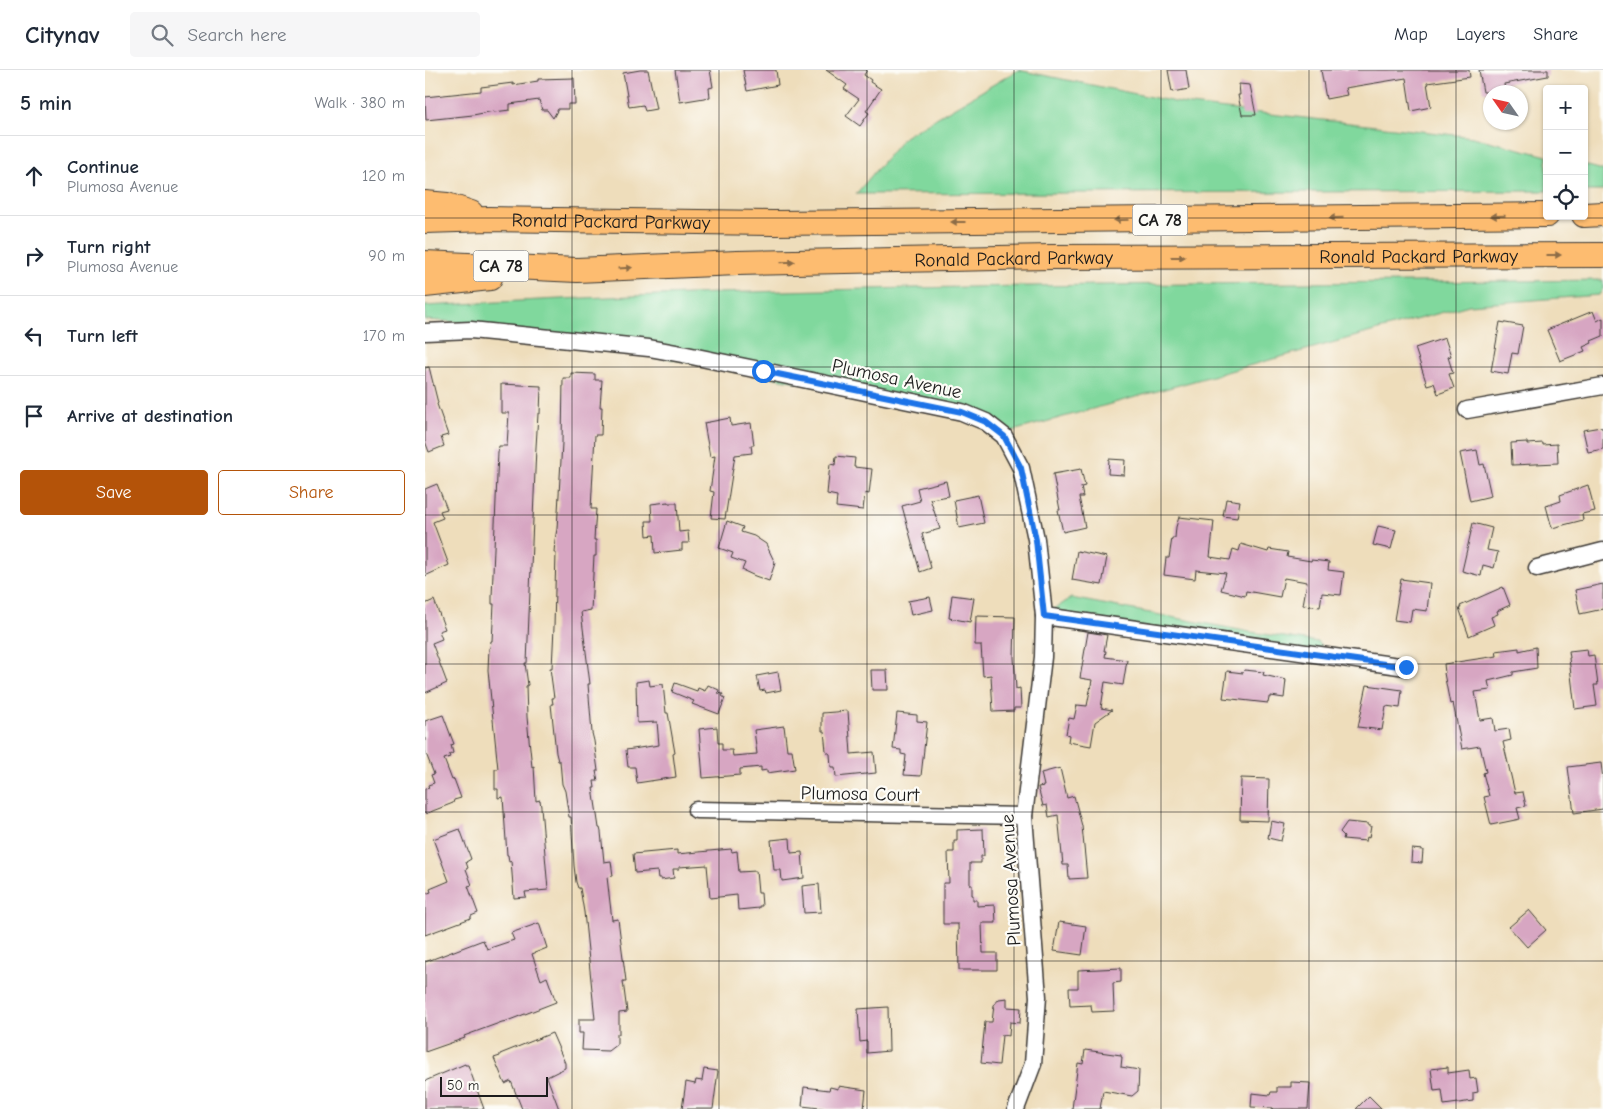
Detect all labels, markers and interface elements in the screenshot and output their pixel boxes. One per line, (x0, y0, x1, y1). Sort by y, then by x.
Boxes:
search box (130, 12, 480, 57)
text: Citynav (25, 21, 100, 49)
icon: search (148, 21, 176, 49)
text: Search here (188, 24, 286, 46)
text: Map (1394, 24, 1428, 45)
text: Layers (1456, 24, 1505, 45)
text: Share (1533, 24, 1578, 45)
north arrow (1483, 85, 1528, 130)
map controls (1543, 85, 1588, 220)
button: + (1543, 85, 1588, 130)
text: 5 min (20, 91, 72, 115)
text: Walk · 380 m (315, 94, 405, 112)
button: − (1543, 130, 1588, 175)
text: Continue (67, 156, 139, 178)
icon: ahead (20, 162, 48, 190)
text: 120 m (362, 167, 405, 185)
button: locate (1543, 175, 1588, 220)
text: Plumosa Avenue (67, 178, 178, 196)
road number: CA 78 (1133, 204, 1187, 236)
street label: Ronald Packard Parkway (511, 209, 711, 234)
one-way arrow (1490, 212, 1506, 220)
one-way arrow (1327, 214, 1343, 222)
one-way arrow (1112, 217, 1128, 225)
one-way arrow (950, 218, 966, 226)
text: Turn right (67, 236, 151, 258)
icon: right (20, 242, 48, 270)
street label: Ronald Packard Parkway (1319, 245, 1519, 268)
text: 90 m (368, 247, 405, 265)
street label: Ronald Packard Parkway (914, 247, 1114, 272)
road number: CA 78 (473, 250, 529, 282)
one-way arrow (1547, 251, 1563, 259)
one-way arrow (1170, 253, 1186, 261)
text: Plumosa Avenue (67, 258, 178, 276)
one-way arrow (780, 258, 796, 266)
one-way arrow (618, 263, 634, 271)
icon: left (20, 322, 48, 350)
text: Turn left (67, 325, 138, 347)
text: 170 m (363, 327, 405, 345)
street label: Plumosa Avenue (830, 354, 964, 403)
route start (752, 360, 775, 383)
icon: arrive (20, 402, 48, 430)
text: Arrive at destination (67, 405, 233, 427)
button: Save (20, 470, 208, 515)
button: Share (218, 470, 405, 515)
route end (1395, 656, 1418, 679)
street label: Plumosa Court (801, 782, 920, 806)
street label: Plumosa Avenue (997, 813, 1025, 946)
scale bar (440, 1074, 547, 1097)
text: 50 m (447, 1077, 479, 1094)

